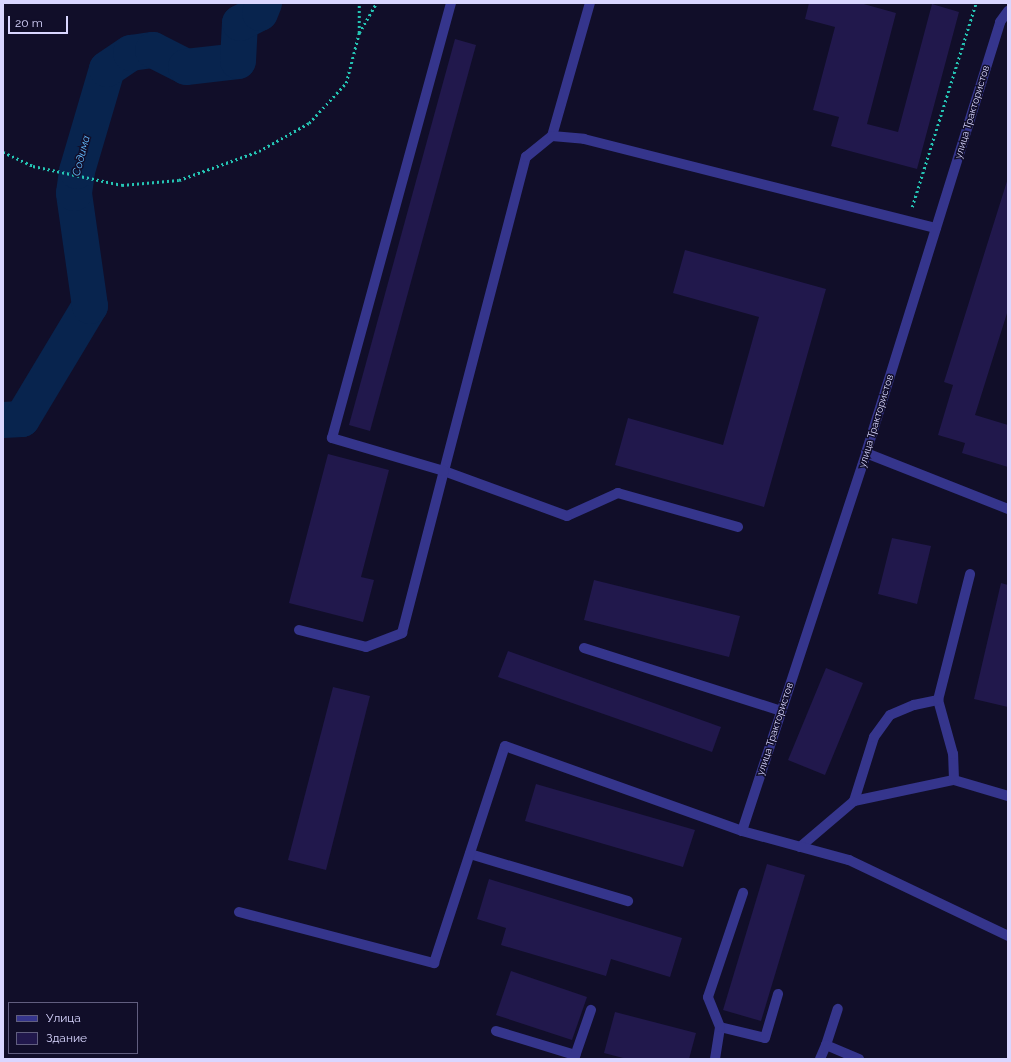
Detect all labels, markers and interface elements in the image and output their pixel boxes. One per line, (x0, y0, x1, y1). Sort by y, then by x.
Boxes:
scale bar (10, 8, 70, 34)
text: 20 m (15, 16, 43, 30)
street label: улица Трактористов (952, 64, 992, 160)
water label: Содима (70, 134, 94, 178)
street label: улица Трактористов (856, 373, 896, 469)
street label: улица Трактористов (754, 681, 796, 777)
legend (8, 1002, 138, 1054)
text: Улица (46, 1011, 81, 1025)
text: Здание (46, 1031, 87, 1045)

